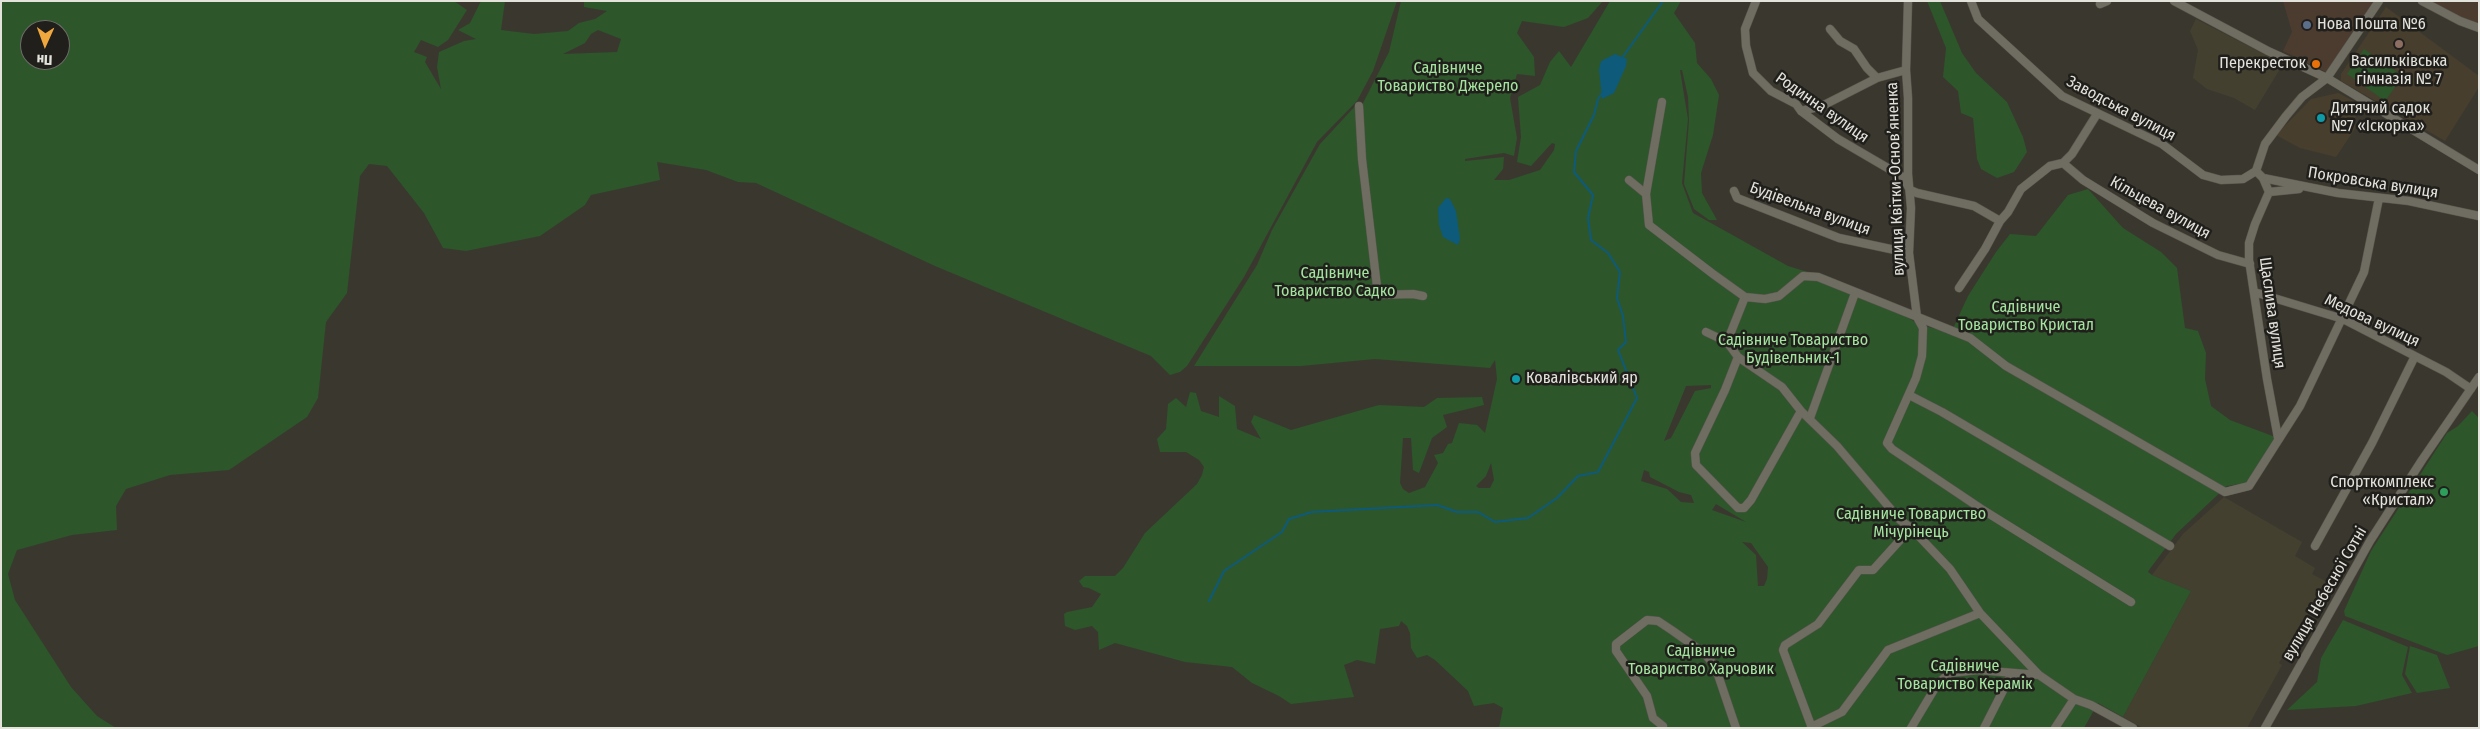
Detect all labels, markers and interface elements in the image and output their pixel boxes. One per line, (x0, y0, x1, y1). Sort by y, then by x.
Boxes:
place label: Нова Пошта №6 (2317, 15, 2426, 35)
marker: Нова Пошта №6 (2301, 19, 2313, 31)
north arrow (20, 20, 70, 70)
marker: Васильківська гімназія № 7 (2393, 38, 2405, 50)
text: Пн (36, 51, 53, 68)
place label: Васильківська гімназія № 7 (2351, 52, 2447, 90)
place label: Перекресток (2219, 54, 2306, 74)
marker: Перекресток (2310, 58, 2322, 70)
park label: Садівниче Товариство Джерело (1377, 59, 1519, 97)
street label: Родинна вулиця (1772, 69, 1872, 147)
street label: Заводська вулиця (2063, 72, 2179, 146)
street label: вулиця Квітки-Основʼяненка (1883, 82, 1909, 276)
place label: Дитячий садок №7 «Іскорка» (2331, 99, 2430, 137)
marker: Дитячий садок №7 «Іскорка» (2315, 112, 2327, 124)
street label: Покровська вулиця (2307, 163, 2439, 203)
street label: Кільцева вулиця (2106, 172, 2214, 244)
street label: Будівельна вулиця (1747, 178, 1873, 240)
street label: Щаслива вулиця (2255, 256, 2289, 370)
park label: Садівниче Товариство Садко (1275, 264, 1395, 302)
street label: Медова вулиця (2321, 291, 2423, 351)
park label: Садівниче Товариство Кристал (1958, 298, 2094, 336)
park label: Садівниче Товариство Будівельник-1 (1718, 331, 1868, 369)
place label: Ковалівський яр (1526, 369, 1638, 389)
marker: Ковалівський яр (1510, 373, 1522, 385)
place label: Спорткомплекс «Кристал» (2330, 473, 2434, 511)
marker: Спорткомплекс «Кристал» (2438, 486, 2450, 498)
park label: Садівниче Товариство Мічурінець (1836, 505, 1986, 543)
street label: вулиця Небесної Сотні (2279, 523, 2371, 665)
park label: Садівниче Товариство Харчовик (1628, 642, 1774, 680)
park label: Садівниче Товариство Керамік (1898, 657, 2032, 695)

